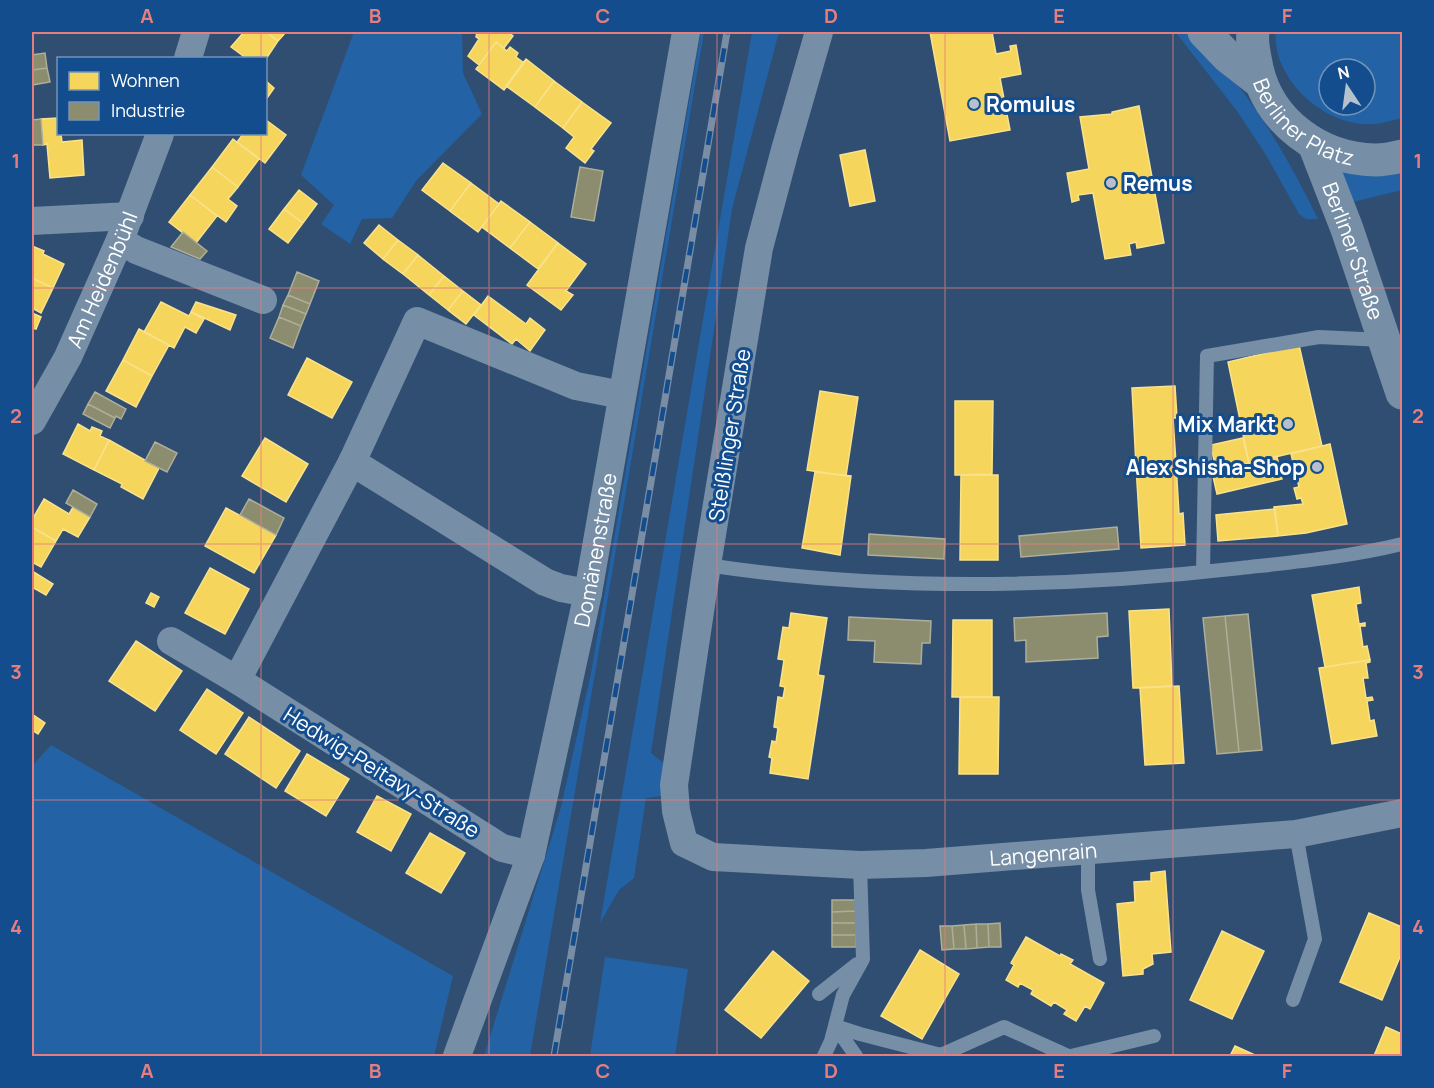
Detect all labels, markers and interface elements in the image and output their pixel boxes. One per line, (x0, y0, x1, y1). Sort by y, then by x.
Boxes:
text: A (140, 2, 154, 29)
text: B (369, 2, 382, 29)
text: C (596, 2, 610, 29)
text: D (824, 2, 838, 29)
text: E (1053, 2, 1065, 29)
text: F (1282, 2, 1293, 29)
legend (57, 57, 267, 135)
north arrow (1317, 57, 1377, 117)
text: N (1336, 60, 1352, 84)
text: Wohnen (111, 68, 180, 92)
street label: Berliner Platz (1247, 74, 1357, 172)
place label: Romulus (986, 90, 1075, 118)
marker: Romulus (967, 97, 981, 111)
text: Industrie (111, 98, 185, 122)
text: 1 (12, 147, 20, 174)
text: 1 (1414, 147, 1422, 174)
place label: Remus (1123, 169, 1193, 197)
marker: Remus (1104, 176, 1118, 190)
street label: Berliner Straße (1316, 178, 1390, 323)
street label: Am Heidenbühl (60, 207, 144, 352)
street label: Steißlinger Straße (702, 347, 756, 523)
text: 2 (10, 402, 22, 429)
text: 2 (1412, 402, 1424, 429)
place label: Mix Markt (1177, 410, 1276, 438)
marker: Mix Markt (1281, 417, 1295, 431)
place label: Alex Shisha-Shop (1126, 453, 1305, 481)
marker: Alex Shisha-Shop (1310, 460, 1324, 474)
street label: Domänenstraße (567, 471, 623, 630)
text: 3 (10, 658, 22, 685)
text: 3 (1412, 658, 1424, 685)
street label: Hedwig-Peitavy-Straße (279, 700, 485, 844)
street label: Langenrain (988, 836, 1098, 872)
text: 4 (10, 913, 22, 940)
text: 4 (1412, 913, 1424, 940)
text: A (140, 1057, 154, 1084)
text: B (369, 1057, 382, 1084)
text: C (596, 1057, 610, 1084)
text: D (824, 1057, 838, 1084)
text: E (1053, 1057, 1065, 1084)
text: F (1282, 1057, 1293, 1084)

